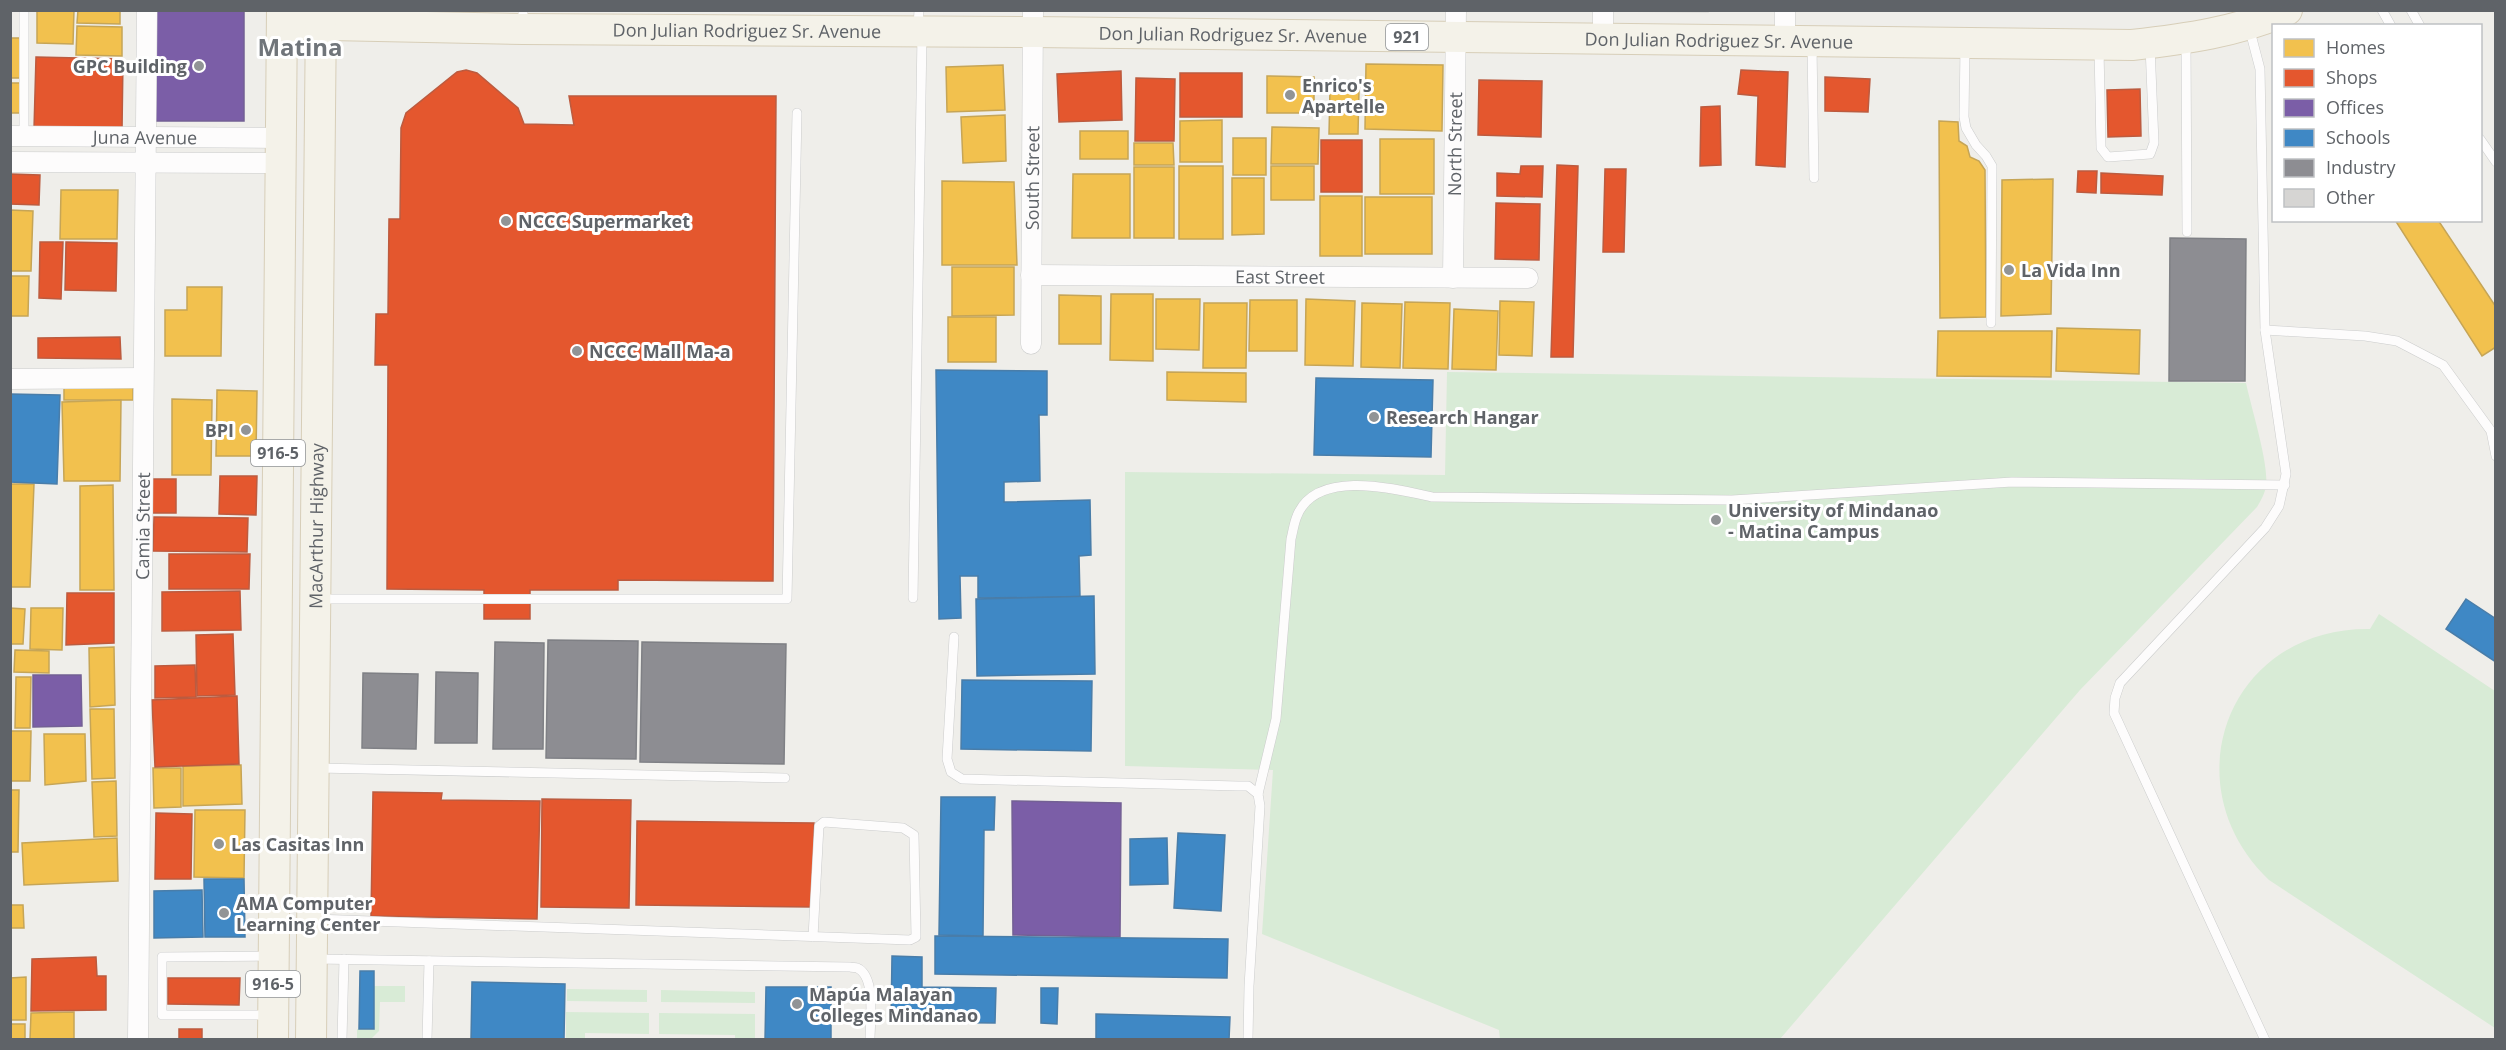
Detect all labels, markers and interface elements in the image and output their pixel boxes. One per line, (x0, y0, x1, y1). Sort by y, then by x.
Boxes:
street label: Don Julian Rodriguez Sr. Avenue (613, 18, 881, 43)
street label: Don Julian Rodriguez Sr. Avenue (1098, 21, 1367, 48)
road number: 921 (1386, 24, 1428, 50)
legend (2272, 24, 2482, 222)
street label: Don Julian Rodriguez Sr. Avenue (1584, 27, 1853, 54)
district label: Matina (257, 30, 343, 63)
text: Homes (2326, 35, 2385, 59)
place label: GPC Building (73, 54, 187, 78)
marker: GPC Building (192, 59, 206, 73)
text: Shops (2326, 65, 2377, 89)
place label: Enrico's Apartelle (1302, 73, 1385, 118)
marker: Enrico's Apartelle (1283, 88, 1297, 102)
street label: North Street (1442, 92, 1467, 196)
text: Offices (2326, 95, 2384, 119)
street label: Juna Avenue (91, 125, 197, 149)
text: Schools (2326, 125, 2390, 149)
street label: South Street (1020, 126, 1044, 230)
text: Industry (2326, 155, 2396, 179)
text: Other (2326, 185, 2376, 209)
place label: NCCC Supermarket (518, 209, 690, 233)
marker: NCCC Supermarket (499, 214, 513, 228)
place label: La Vida Inn (2021, 258, 2120, 282)
marker: La Vida Inn (2002, 263, 2016, 277)
street label: East Street (1235, 264, 1325, 289)
place label: NCCC Mall Ma-a (589, 339, 731, 363)
marker: NCCC Mall Ma-a (570, 344, 584, 358)
place label: Research Hangar (1386, 405, 1539, 429)
marker: Research Hangar (1367, 410, 1381, 424)
place label: BPI (205, 418, 234, 442)
marker: BPI (239, 423, 253, 437)
road number: 916-5 (251, 440, 305, 466)
street label: MacArthur Highway (303, 442, 329, 609)
street label: Camia Street (130, 472, 155, 580)
place label: University of Mindanao - Matina Campus (1728, 498, 1938, 543)
marker: University of Mindanao - Matina Campus (1709, 513, 1723, 527)
place label: Las Casitas Inn (231, 832, 364, 856)
marker: Las Casitas Inn (212, 837, 226, 851)
place label: AMA Computer Learning Center (236, 891, 380, 936)
marker: AMA Computer Learning Center (217, 906, 231, 920)
road number: 916-5 (246, 971, 300, 997)
place label: Mapúa Malayan Colleges Mindanao (809, 982, 978, 1027)
marker: Mapúa Malayan Colleges Mindanao (790, 997, 804, 1011)

